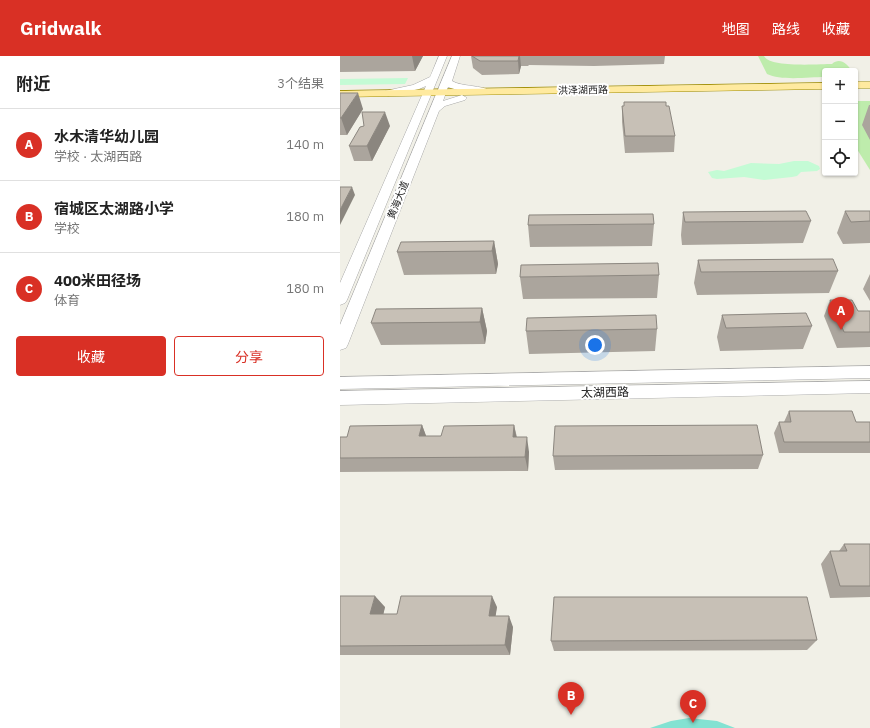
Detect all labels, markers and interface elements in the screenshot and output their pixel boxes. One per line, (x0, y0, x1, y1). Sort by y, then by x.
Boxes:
text: Gridwalk (20, 16, 102, 40)
text: 地图 (722, 20, 750, 38)
text: 路线 (772, 20, 800, 38)
text: 收藏 (822, 20, 850, 38)
map controls (822, 68, 858, 176)
button: + (822, 68, 858, 104)
text: 附近 (16, 73, 50, 95)
text: 3个结果 (277, 75, 324, 92)
street label: 洪泽湖西路 (558, 83, 608, 97)
button: − (822, 104, 858, 140)
text: 水木清华幼儿园 (54, 127, 159, 146)
text: A (25, 136, 33, 153)
text: 140 m (286, 136, 324, 153)
button: locate (822, 140, 858, 176)
text: 学校 · 太湖西路 (54, 148, 142, 165)
street label: 黄海大道 (384, 179, 412, 221)
text: 宿城区太湖路小学 (54, 199, 174, 218)
text: B (25, 208, 33, 225)
text: 180 m (286, 208, 324, 225)
text: 学校 (54, 220, 80, 237)
text: 400米田径场 (54, 271, 141, 290)
text: C (25, 280, 33, 297)
text: 180 m (286, 280, 324, 297)
text: 体育 (54, 292, 80, 309)
pin: A (828, 297, 854, 330)
your location (585, 335, 605, 355)
button: 收藏 (16, 336, 166, 376)
button: 分享 (174, 336, 324, 376)
street label: 太湖西路 (581, 384, 629, 400)
pin: B (558, 682, 584, 715)
pin: C (680, 690, 706, 723)

